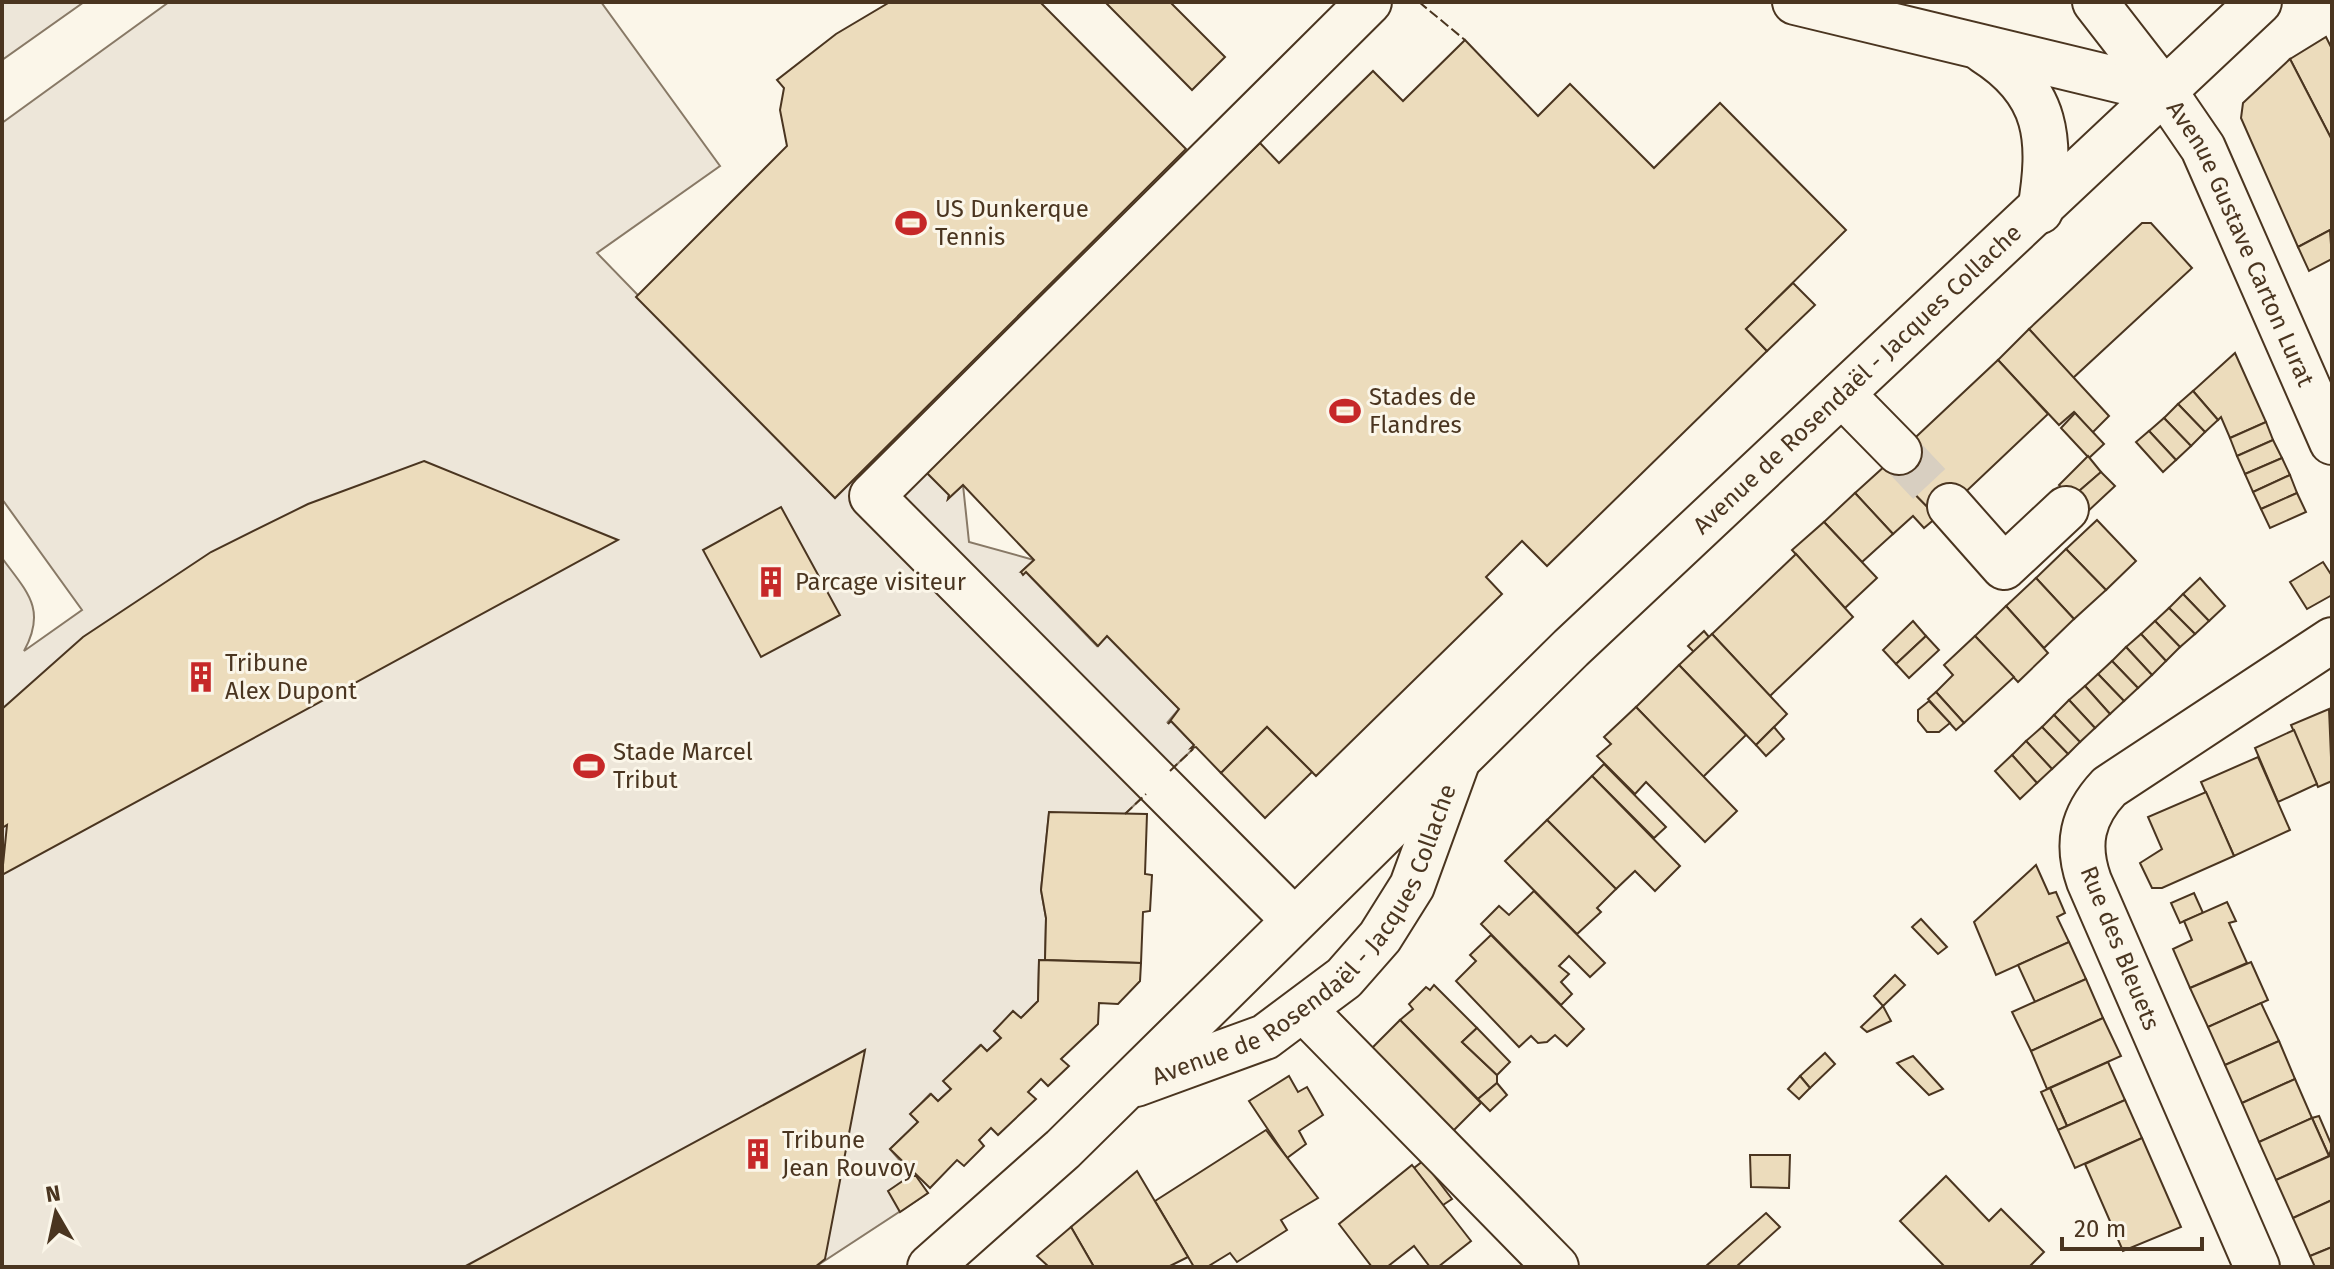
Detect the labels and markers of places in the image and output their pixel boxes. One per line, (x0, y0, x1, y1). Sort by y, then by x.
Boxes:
place label: US Dunkerque Tennis (935, 195, 1089, 251)
sports icon: US Dunkerque Tennis (894, 206, 928, 240)
place label: Stades de Flandres (1369, 383, 1476, 439)
sports icon: Stades de Flandres (1328, 394, 1362, 428)
building icon: Parcage visiteur (754, 565, 788, 599)
place label: Parcage visiteur (795, 568, 967, 596)
place label: Tribune Alex Dupont (225, 649, 357, 705)
building icon: Tribune Alex Dupont (184, 660, 218, 694)
place label: Stade Marcel Tribut (613, 738, 753, 794)
sports icon: Stade Marcel Tribut (572, 749, 606, 783)
place label: Tribune Jean Rouvoy (782, 1126, 915, 1182)
building icon: Tribune Jean Rouvoy (741, 1137, 775, 1171)

